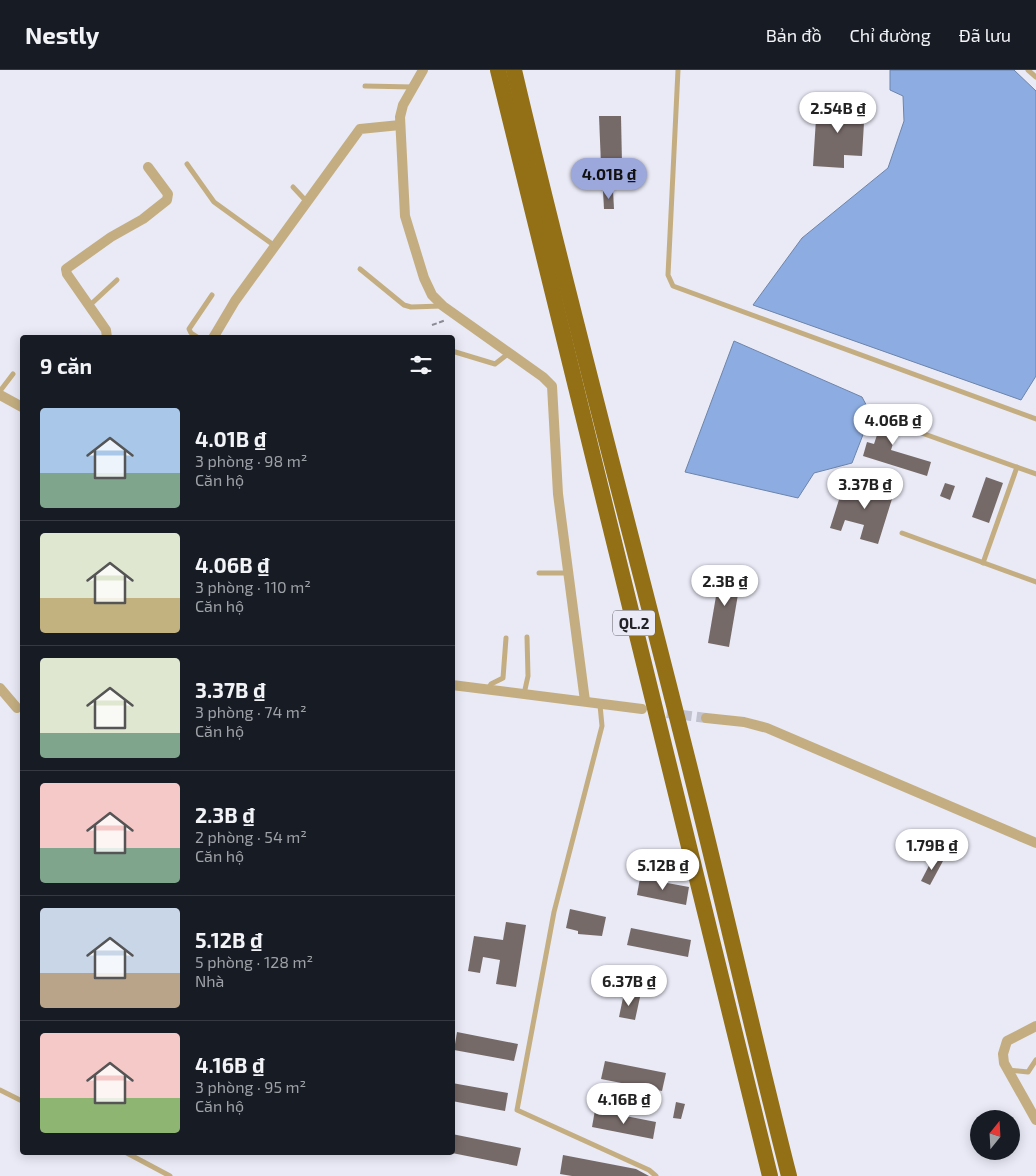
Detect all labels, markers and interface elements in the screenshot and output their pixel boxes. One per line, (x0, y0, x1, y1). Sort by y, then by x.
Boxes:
text: Nestly (25, 20, 99, 49)
text: Bản đồ (766, 24, 822, 46)
text: Chỉ đường (850, 24, 931, 46)
text: Đã lưu (959, 24, 1011, 46)
pin: 2.54B ₫ (792, 92, 884, 134)
text: 2.54B ₫ (810, 98, 866, 117)
pin: 4.01B ₫ (563, 158, 655, 200)
text: 4.01B ₫ (582, 164, 636, 183)
icon: filters (407, 351, 435, 379)
text: 9 căn (40, 353, 92, 378)
pin: 4.06B ₫ (847, 404, 939, 446)
text: 4.06B ₫ (865, 410, 921, 429)
text: 4.01B ₫ (195, 426, 266, 451)
icon: home (80, 428, 140, 488)
text: 3 phòng · 98 m² (195, 451, 307, 470)
pin: 3.37B ₫ (819, 468, 911, 510)
text: Căn hộ (195, 470, 244, 489)
text: 3.37B ₫ (838, 474, 892, 493)
text: 4.06B ₫ (195, 552, 270, 577)
icon: home (80, 553, 140, 613)
pin: 2.3B ₫ (684, 564, 766, 607)
text: 2.3B ₫ (702, 571, 748, 590)
text: 3 phòng · 110 m² (195, 577, 311, 596)
text: Căn hộ (195, 596, 244, 615)
road number: QL.2 (613, 610, 655, 636)
text: 3.37B ₫ (195, 677, 265, 702)
icon: home (80, 678, 140, 738)
text: 3 phòng · 74 m² (195, 702, 307, 721)
text: Căn hộ (195, 721, 244, 740)
text: 2.3B ₫ (195, 802, 255, 827)
icon: home (80, 803, 140, 863)
text: 2 phòng · 54 m² (195, 827, 307, 846)
pin: 1.79B ₫ (886, 828, 978, 871)
text: 1.79B ₫ (906, 835, 958, 854)
text: Căn hộ (195, 846, 244, 865)
pin: 5.12B ₫ (617, 848, 709, 891)
text: 5.12B ₫ (637, 855, 689, 874)
text: 5.12B ₫ (195, 927, 263, 952)
icon: home (80, 928, 140, 988)
text: 5 phòng · 128 m² (195, 952, 313, 971)
pin: 6.37B ₫ (583, 964, 675, 1007)
text: Nhà (195, 971, 224, 990)
text: 6.37B ₫ (602, 971, 656, 990)
text: 4.16B ₫ (195, 1052, 264, 1077)
icon: home (80, 1053, 140, 1113)
text: 3 phòng · 95 m² (195, 1077, 306, 1096)
pin: 4.16B ₫ (578, 1082, 670, 1125)
text: 4.16B ₫ (598, 1089, 650, 1108)
text: Căn hộ (195, 1096, 244, 1115)
north arrow (970, 1110, 1020, 1160)
map controls (970, 1110, 1020, 1160)

